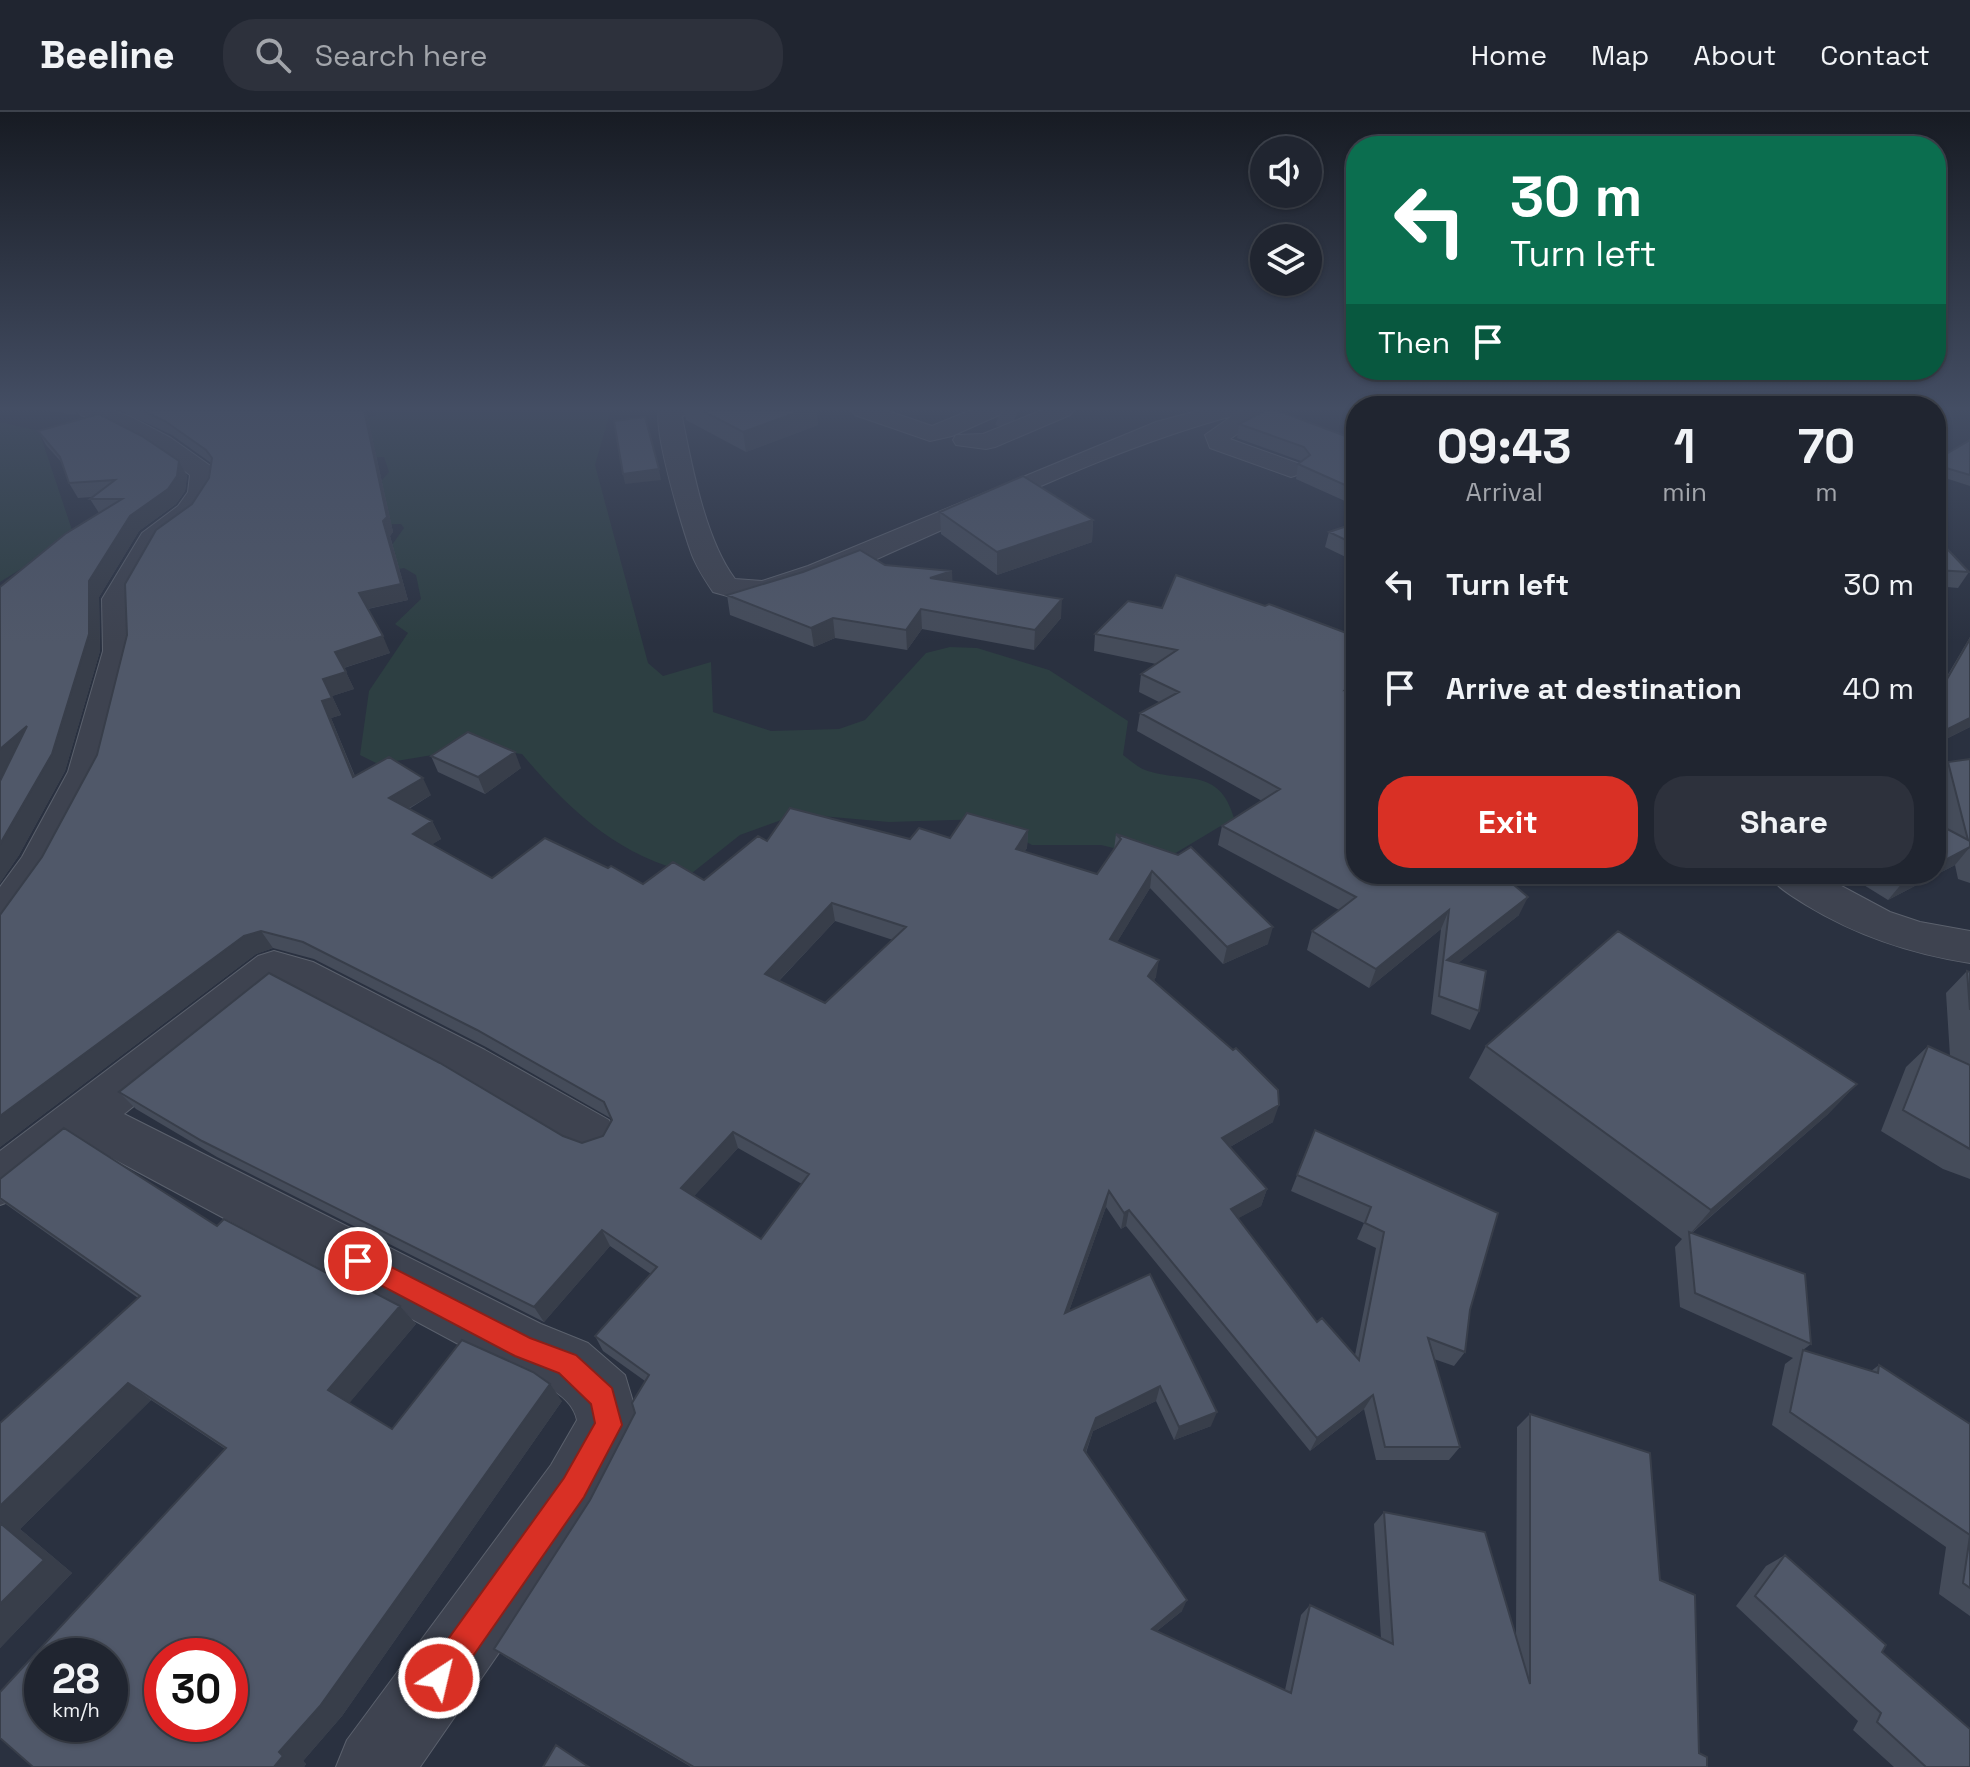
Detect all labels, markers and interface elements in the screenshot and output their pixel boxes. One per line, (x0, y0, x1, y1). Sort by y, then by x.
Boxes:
search box (223, 19, 783, 91)
text: Beeline (40, 31, 175, 79)
icon: search (251, 33, 295, 77)
text: Search here (315, 36, 488, 75)
text: Home (1471, 37, 1547, 73)
text: Map (1591, 37, 1649, 73)
text: About (1693, 37, 1776, 73)
text: Contact (1820, 37, 1930, 73)
map controls (1250, 136, 1322, 296)
button: sound (1250, 136, 1322, 208)
text: 30 m (1510, 161, 1642, 232)
icon: left (1378, 168, 1482, 272)
button: layers (1250, 224, 1322, 296)
text: Turn left (1510, 231, 1657, 277)
icon: arrive (1466, 320, 1510, 364)
text: Then (1378, 323, 1450, 362)
text: 09:43 (1437, 416, 1572, 477)
text: 1 (1674, 416, 1695, 477)
text: 70 (1798, 416, 1855, 477)
text: Arrival (1466, 475, 1543, 509)
text: min (1662, 475, 1707, 509)
text: m (1815, 475, 1838, 509)
icon: left (1378, 562, 1422, 606)
text: Turn left (1446, 565, 1569, 604)
text: 30 m (1843, 565, 1914, 604)
icon: arrive (1378, 666, 1422, 710)
text: Arrive at destination (1446, 669, 1742, 708)
text: 40 m (1843, 669, 1914, 708)
button: Exit (1378, 776, 1638, 868)
button: Share (1654, 776, 1914, 868)
pin (324, 1227, 392, 1295)
icon: arrive (336, 1239, 380, 1283)
position arrow (397, 1636, 481, 1720)
speed limit sign: 30 (144, 1638, 248, 1742)
text: 28 (52, 1654, 100, 1705)
text: km/h (52, 1697, 100, 1723)

